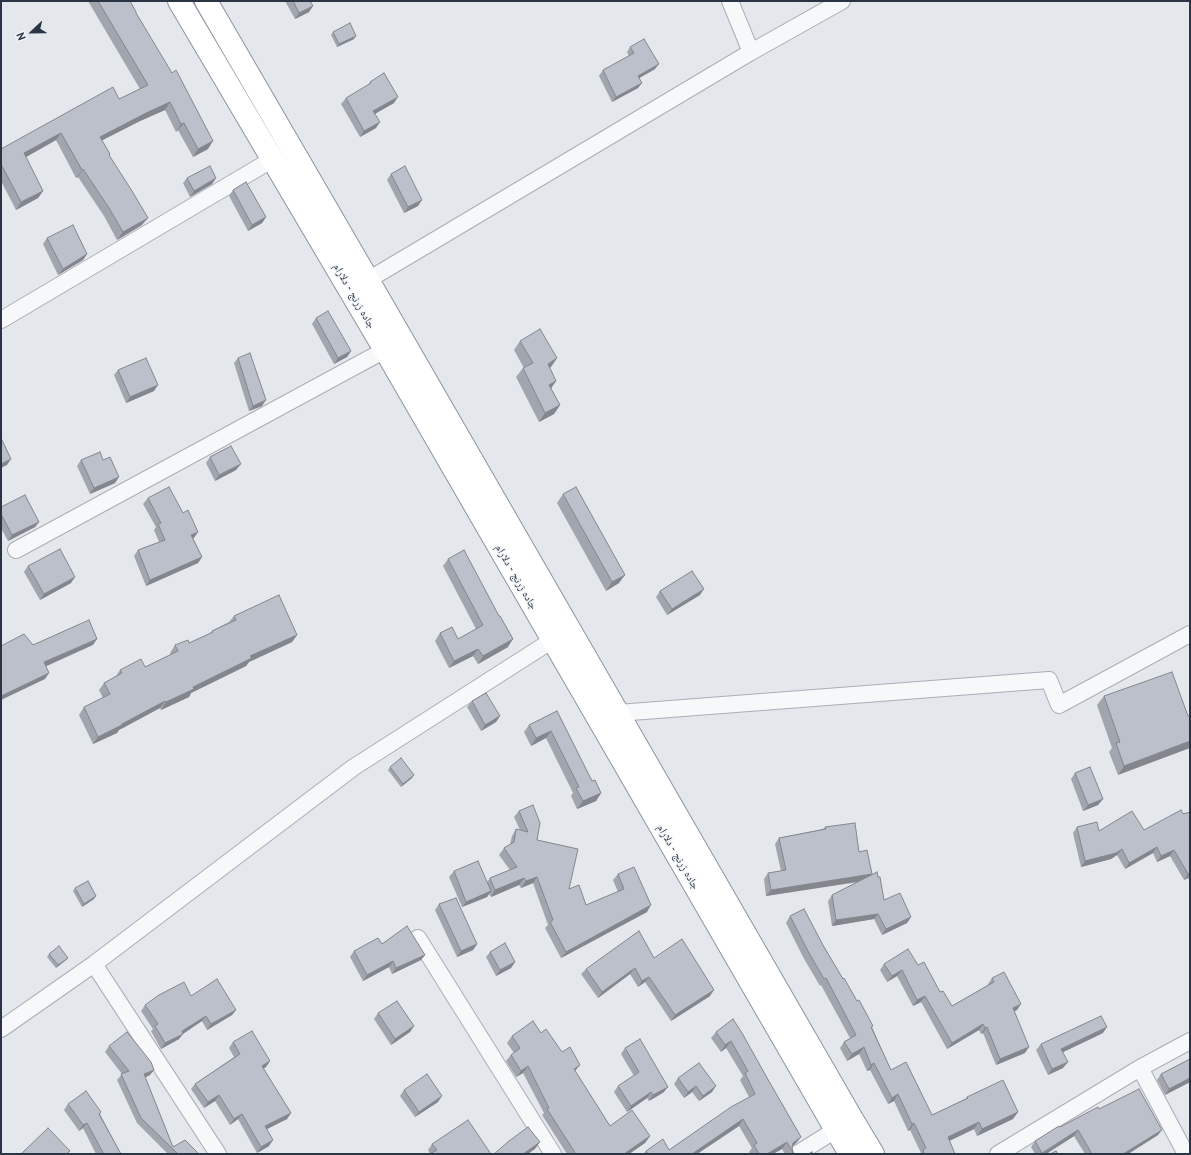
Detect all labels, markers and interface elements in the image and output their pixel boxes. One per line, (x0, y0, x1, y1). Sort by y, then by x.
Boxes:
north arrow (12, 12, 52, 52)
text: N (13, 31, 29, 42)
street label: جاده زرنج - دلارام (330, 261, 378, 331)
street label: جاده زرنج - دلارام (492, 542, 540, 612)
street label: جاده زرنج - دلارام (654, 822, 702, 892)

